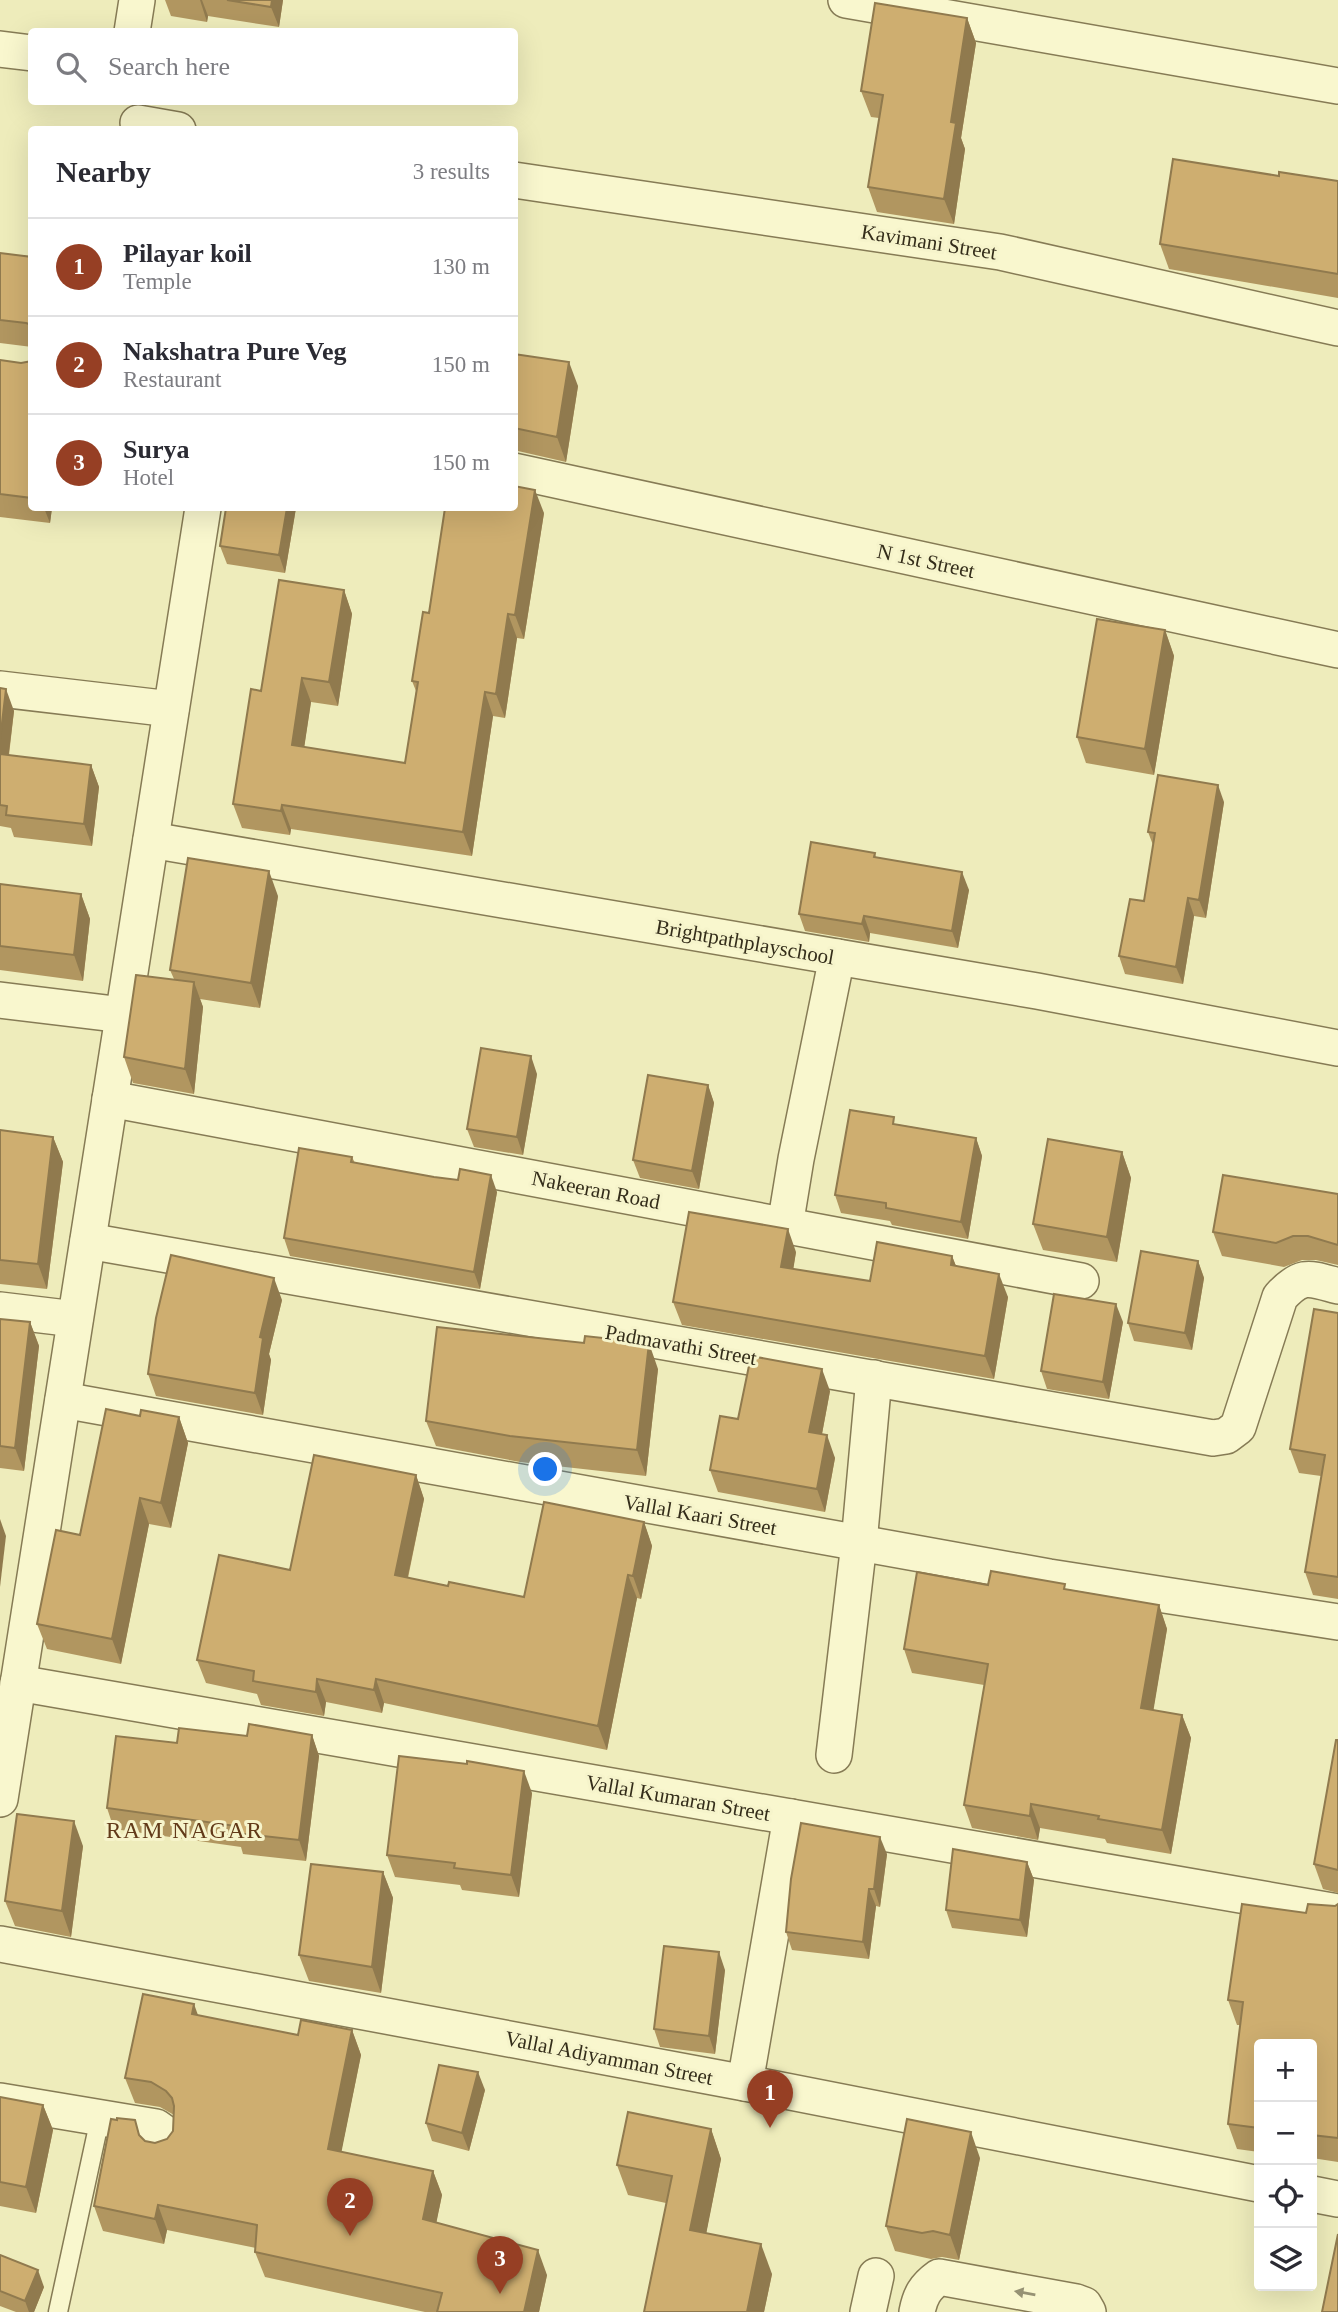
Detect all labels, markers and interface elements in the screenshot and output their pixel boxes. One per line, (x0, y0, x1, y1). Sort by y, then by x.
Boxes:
search box (28, 28, 518, 105)
icon: search (52, 48, 90, 86)
text: Search here (108, 52, 230, 81)
text: Nearby (56, 155, 151, 188)
text: 3 results (413, 159, 490, 184)
street label: Kavimani Street (859, 219, 999, 265)
text: Pilayar koil (123, 239, 252, 268)
text: 1 (73, 254, 85, 279)
text: 130 m (432, 254, 490, 279)
text: Temple (123, 269, 192, 294)
text: Nakshatra Pure Veg (123, 337, 346, 366)
text: 2 (73, 352, 85, 377)
text: 150 m (432, 352, 490, 377)
text: Restaurant (123, 367, 221, 392)
text: Surya (123, 435, 189, 464)
text: 3 (73, 450, 85, 475)
text: 150 m (432, 450, 490, 475)
text: Hotel (123, 465, 174, 490)
street label: N 1st Street (875, 539, 977, 583)
street label: Brightpathplayschool (654, 914, 836, 970)
street label: Nakeeran Road (530, 1166, 663, 1214)
street label: Padmavathi Street (603, 1320, 759, 1370)
your location (528, 1452, 562, 1486)
street label: Vallal Kaari Street (622, 1490, 779, 1540)
street label: Vallal Kumaran Street (584, 1770, 772, 1826)
district label: RAM NAGAR (106, 1818, 264, 1843)
street label: Vallal Adiyamman Street (503, 2026, 715, 2090)
map controls (1254, 2039, 1317, 2291)
button: + (1254, 2039, 1317, 2102)
pin: 1 (747, 2070, 793, 2128)
button: − (1254, 2102, 1317, 2165)
button: locate (1254, 2165, 1317, 2228)
pin: 2 (327, 2178, 373, 2236)
button: layers (1254, 2228, 1317, 2291)
pin: 3 (477, 2236, 523, 2294)
one-way arrow (1014, 2287, 1036, 2298)

